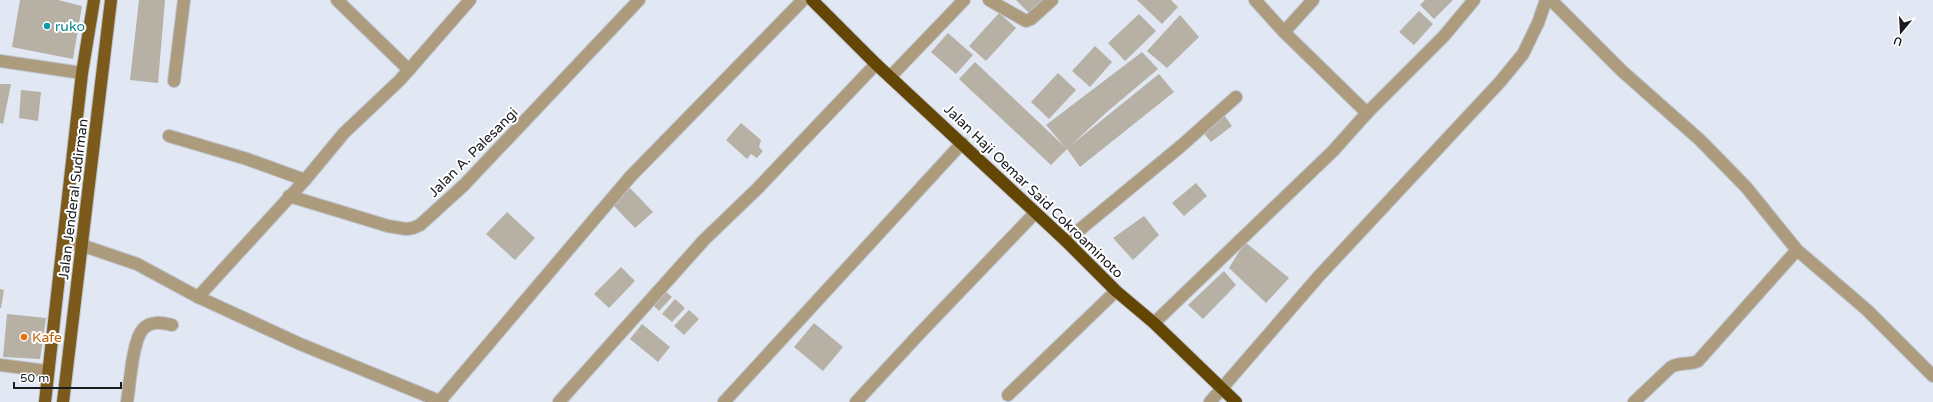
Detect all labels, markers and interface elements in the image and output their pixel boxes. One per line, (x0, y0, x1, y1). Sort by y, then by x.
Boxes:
north arrow (1881, 12, 1921, 52)
place label: ruko (55, 18, 85, 35)
marker: ruko (42, 21, 52, 31)
text: U (1892, 34, 1904, 49)
street label: Jalan Haji Oemar Said Cokroaminoto (941, 101, 1127, 282)
street label: Jalan A. Palesangi (425, 104, 522, 201)
street label: Jalan Jenderal Sudirman (55, 118, 92, 280)
place label: Kafe (32, 329, 62, 346)
marker: Kafe (19, 332, 29, 342)
scale bar (14, 364, 121, 390)
text: 50 m (20, 371, 49, 385)

